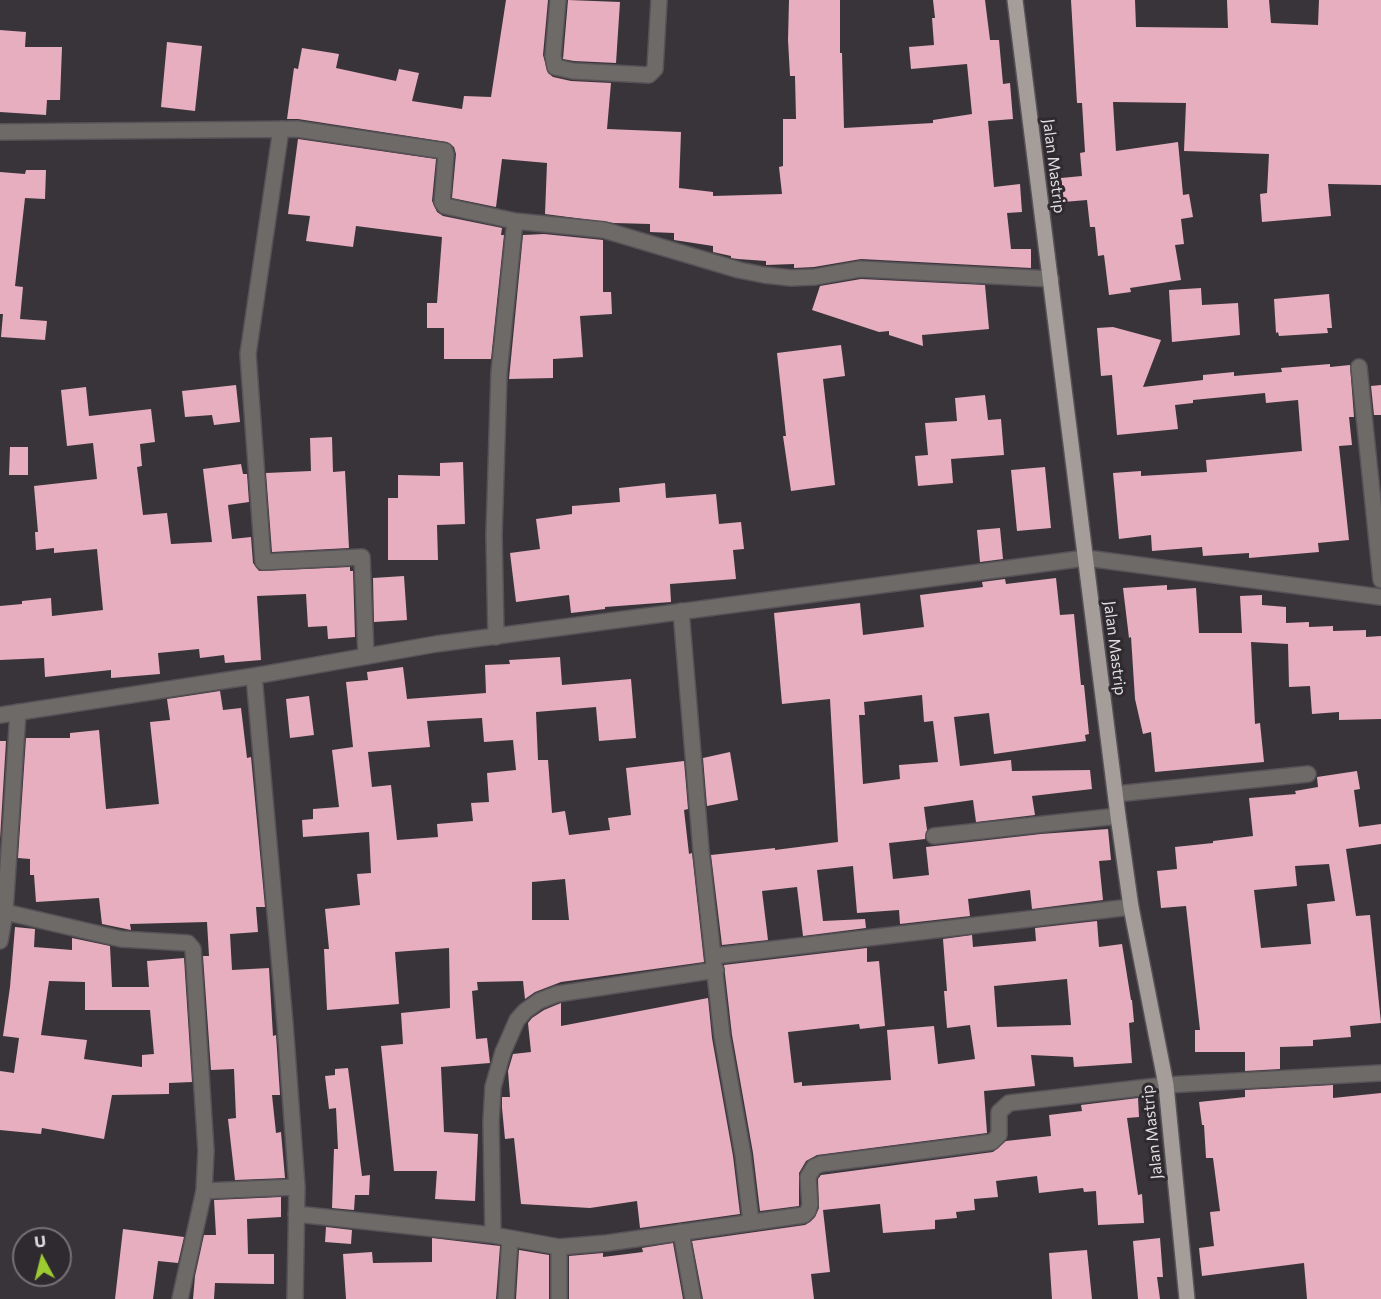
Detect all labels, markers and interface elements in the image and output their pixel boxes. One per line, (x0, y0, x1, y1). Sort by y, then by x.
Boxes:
street label: Jalan Mastrip (1039, 118, 1069, 214)
street label: Jalan Mastrip (1100, 600, 1130, 696)
street label: Jalan Mastrip (1137, 1084, 1167, 1180)
north arrow (12, 1227, 72, 1287)
text: U (33, 1230, 47, 1251)

